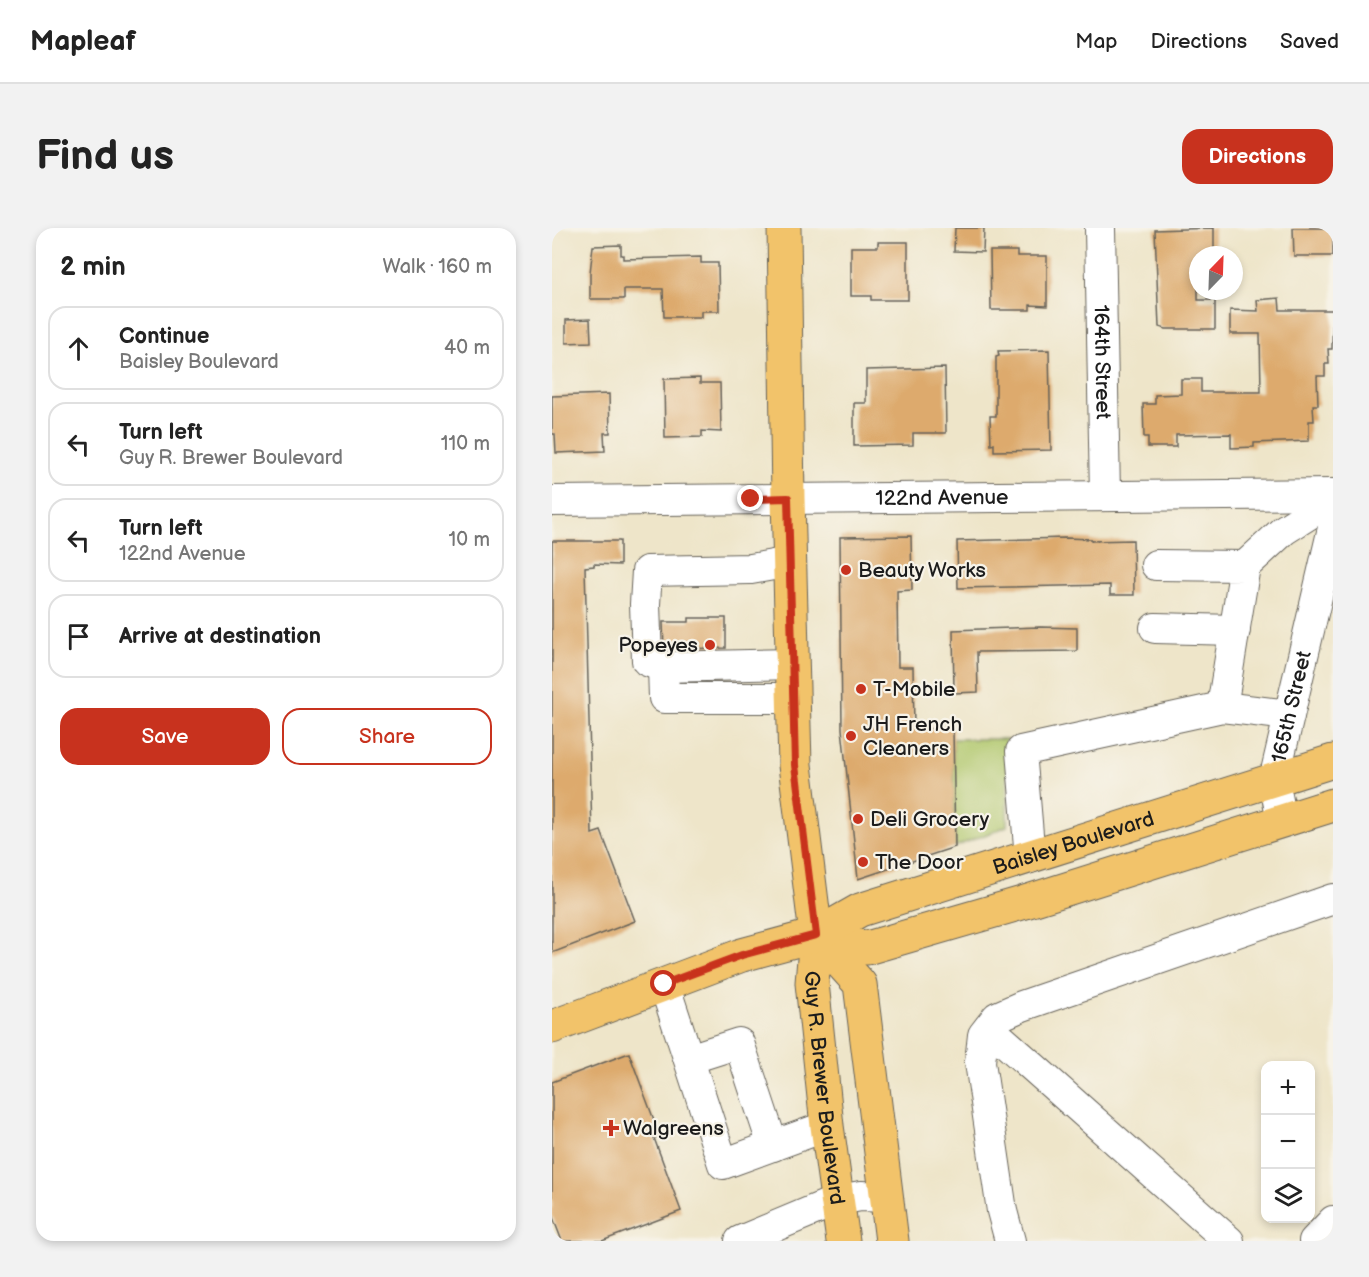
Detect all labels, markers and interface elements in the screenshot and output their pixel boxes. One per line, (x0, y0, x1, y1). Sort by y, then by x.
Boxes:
text: Mapleaf (30, 25, 136, 58)
text: Map (1075, 29, 1118, 54)
text: Directions (1151, 29, 1247, 54)
text: Saved (1280, 29, 1339, 54)
button: Directions (1182, 129, 1333, 184)
text: Find us (36, 131, 174, 182)
north arrow (1189, 246, 1243, 300)
text: 2 min (60, 252, 126, 283)
text: Walk · 160 m (383, 255, 492, 279)
street label: 164th Street (1089, 304, 1116, 420)
text: Continue (119, 323, 209, 350)
icon: ahead (62, 332, 95, 365)
text: 40 m (444, 336, 490, 360)
text: Baisley Boulevard (119, 350, 279, 374)
text: Turn left (119, 419, 203, 446)
icon: left (62, 428, 95, 461)
text: 110 m (441, 432, 490, 456)
text: Guy R. Brewer Boulevard (119, 446, 343, 470)
street label: 122nd Avenue (875, 484, 1009, 511)
route end (737, 485, 763, 511)
text: Turn left (119, 515, 203, 542)
icon: left (62, 524, 95, 557)
text: 10 m (449, 528, 490, 552)
text: 122nd Avenue (119, 542, 246, 566)
place label: Beauty Works (858, 558, 986, 583)
marker: Beauty Works (839, 563, 853, 577)
icon: arrive (62, 620, 95, 653)
text: Arrive at destination (119, 623, 321, 650)
place label: Popeyes (618, 633, 698, 658)
marker: Popeyes (703, 638, 717, 652)
street label: 165th Street (1266, 648, 1316, 765)
place label: T-Mobile (873, 677, 955, 702)
marker: T-Mobile (854, 682, 868, 696)
button: Save (60, 708, 270, 765)
button: Share (282, 708, 492, 765)
place label: JH French Cleaners (863, 712, 962, 761)
marker: JH French Cleaners (844, 729, 858, 743)
street label: Baisley Boulevard (989, 806, 1157, 880)
place label: Deli Grocery (870, 807, 990, 832)
marker: Deli Grocery (851, 812, 865, 826)
place label: The Door (875, 850, 964, 875)
marker: The Door (856, 855, 870, 869)
route start (650, 970, 676, 996)
street label: Guy R. Brewer Boulevard (799, 970, 850, 1206)
map controls (1261, 1061, 1315, 1223)
button: + (1261, 1061, 1315, 1115)
button: − (1261, 1115, 1315, 1169)
place label: Walgreens (623, 1116, 724, 1141)
marker: Walgreens (604, 1121, 618, 1135)
button: layers (1261, 1169, 1315, 1223)

